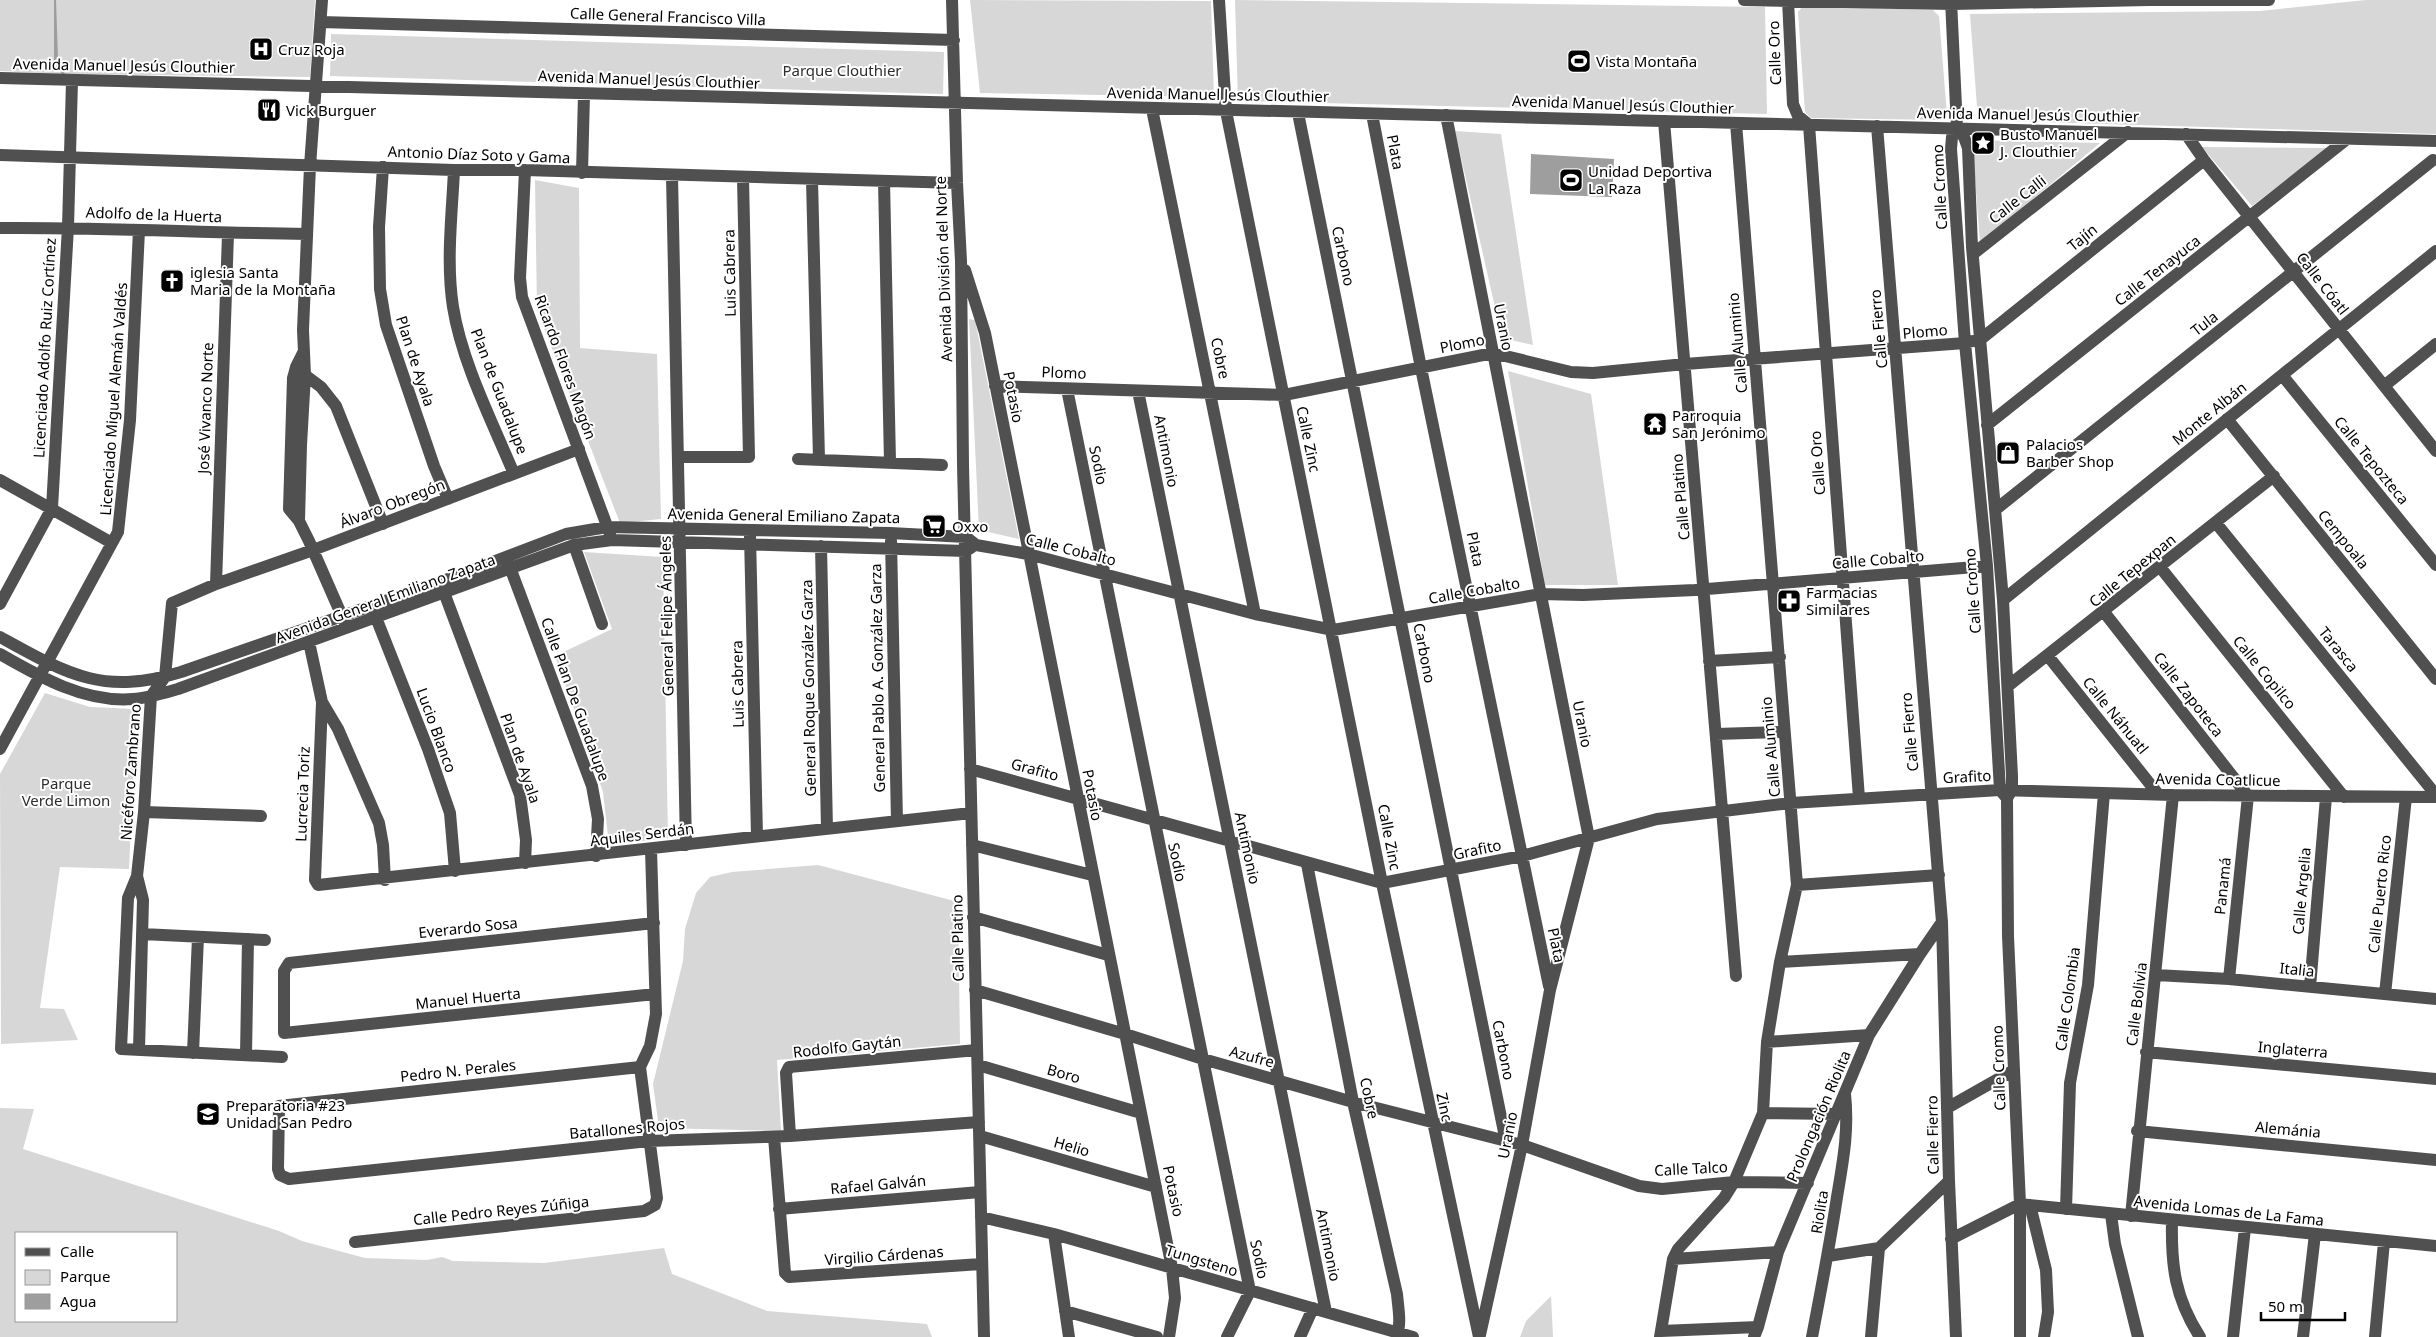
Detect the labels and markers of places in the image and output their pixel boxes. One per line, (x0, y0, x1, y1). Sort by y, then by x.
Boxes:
hospital icon: Cruz Roja (248, 36, 274, 62)
place label: Cruz Roja (278, 39, 345, 59)
sports icon: Vista Montaña (1566, 48, 1592, 74)
place label: Vista Montaña (1596, 51, 1697, 71)
restaurant icon: Vick Burguer (256, 97, 282, 123)
place label: Vick Burguer (286, 100, 376, 120)
place label: Busto Manuel J. Clouthier (1998, 124, 2098, 161)
place icon: Busto Manuel J. Clouthier (1970, 130, 1996, 156)
place label: Unidad Deportiva La Raza (1588, 161, 1712, 198)
sports icon: Unidad Deportiva La Raza (1558, 167, 1584, 193)
place label: iglesia Santa Maria de la Montaña (190, 262, 336, 299)
church icon: iglesia Santa Maria de la Montaña (159, 268, 185, 294)
place label: Parroquia San Jerónimo (1672, 405, 1766, 442)
temple icon: Parroquia San Jerónimo (1642, 411, 1668, 437)
place label: Palacios Barber Shop (2026, 434, 2114, 471)
shop icon: Palacios Barber Shop (1995, 440, 2021, 466)
supermarket icon: Oxxo (921, 513, 947, 539)
place label: Oxxo (952, 516, 988, 536)
place label: Farmacias Similares (1806, 582, 1878, 619)
pharmacy icon: Farmacias Similares (1776, 588, 1802, 614)
place label: Preparatoria #23 Unidad San Pedro (226, 1095, 352, 1132)
school or university icon: Preparatoria #23 Unidad San Pedro (195, 1101, 221, 1127)

